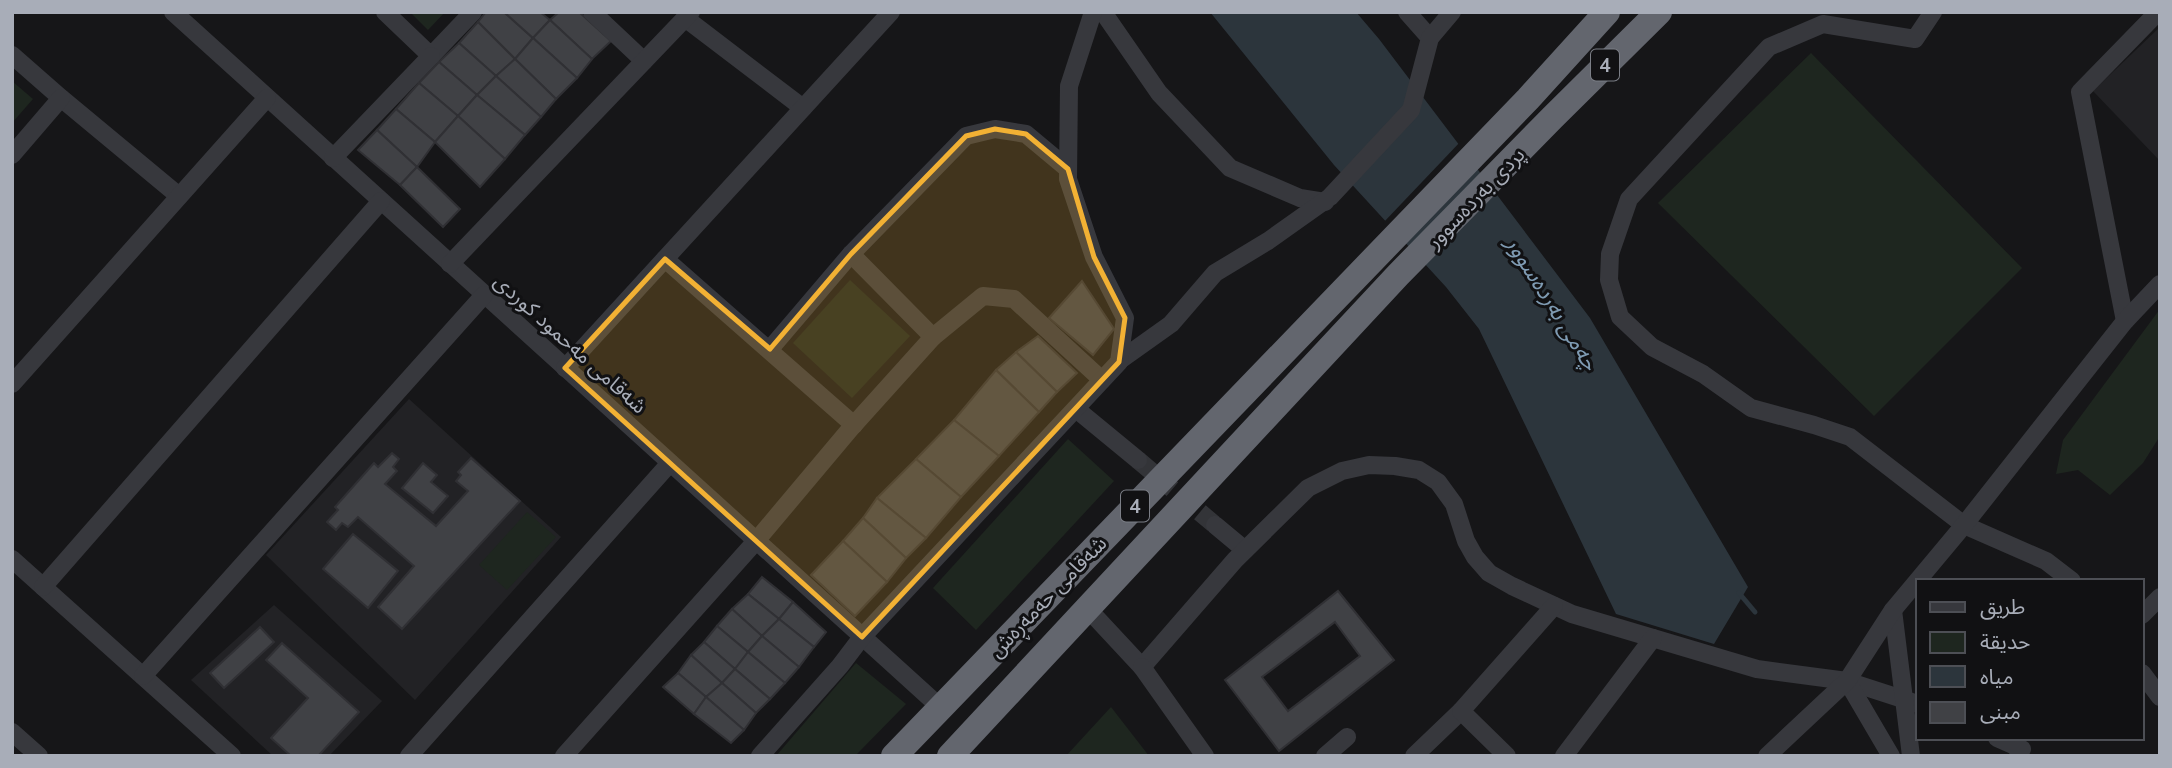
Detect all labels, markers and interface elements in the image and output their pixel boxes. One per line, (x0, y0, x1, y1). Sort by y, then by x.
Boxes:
road number: 4 (1591, 50, 1619, 80)
street label: پردی بەردەسوور (1420, 141, 1530, 254)
water label: چەمی بەردەسوور (1498, 229, 1606, 376)
street label: شەقامی مەحمود کوردی (489, 267, 653, 419)
road number: 4 (1121, 491, 1149, 522)
street label: شەقامی حەمەڕەش (983, 530, 1115, 666)
legend (1916, 579, 2144, 740)
text: طريق (1980, 593, 2025, 620)
text: حديقة (1980, 628, 2030, 654)
text: مياه (1980, 663, 2013, 689)
text: مبنى (1980, 698, 2021, 724)

